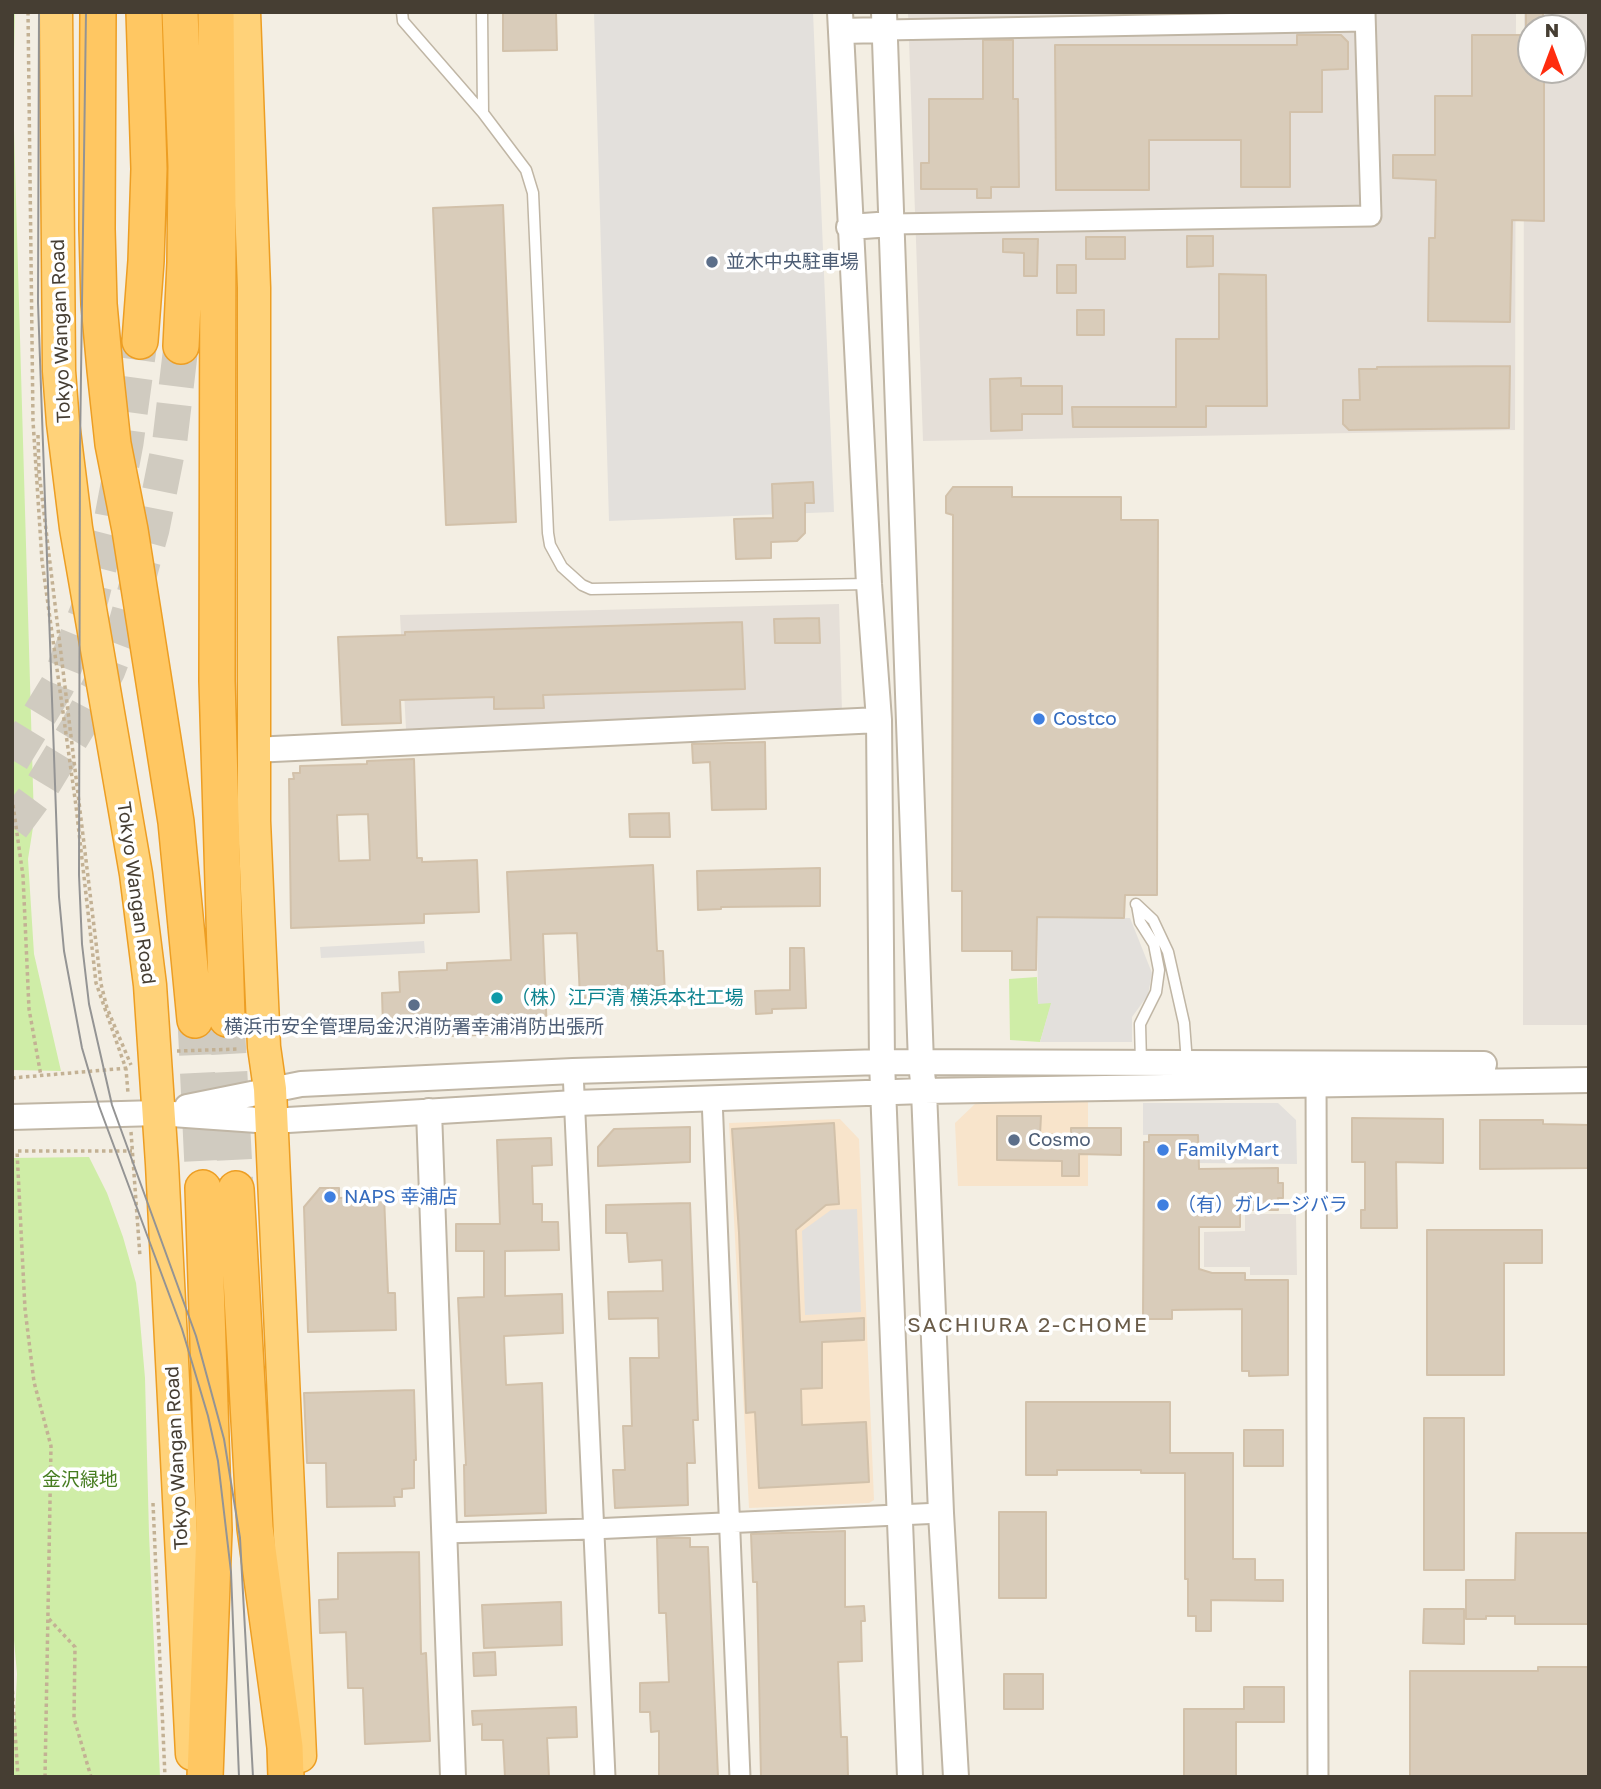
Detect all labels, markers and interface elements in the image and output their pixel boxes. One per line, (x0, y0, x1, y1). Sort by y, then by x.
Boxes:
north arrow (1517, 14, 1587, 84)
text: N (1545, 18, 1559, 41)
street label: Tokyo Wangan Road (46, 239, 76, 423)
place label: 並木中央駐車場 (726, 251, 859, 273)
marker: 並木中央駐車場 (704, 254, 720, 270)
place label: Costco (1053, 708, 1117, 730)
marker: Costco (1031, 711, 1047, 727)
street label: Tokyo Wangan Road (112, 800, 160, 986)
place label: （株）江戸清 横浜本社工場 (511, 987, 744, 1009)
marker: （株）江戸清 横浜本社工場 (489, 990, 505, 1006)
marker: 横浜市安全管理局金沢消防署幸浦消防出張所 (406, 997, 422, 1013)
place label: 横浜市安全管理局金沢消防署幸浦消防出張所 (224, 1016, 604, 1038)
place label: Cosmo (1028, 1129, 1091, 1151)
marker: Cosmo (1006, 1132, 1022, 1148)
place label: FamilyMart (1177, 1139, 1279, 1161)
marker: FamilyMart (1155, 1142, 1171, 1158)
place label: NAPS 幸浦店 (344, 1186, 458, 1208)
marker: NAPS 幸浦店 (322, 1189, 338, 1205)
place label: （有）ガレージバラ (1177, 1194, 1348, 1216)
marker: （有）ガレージバラ (1155, 1197, 1171, 1213)
district label: SACHIURA 2-CHOME (909, 1312, 1147, 1338)
street label: Tokyo Wangan Road (161, 1365, 193, 1551)
park label: 金沢緑地 (42, 1469, 118, 1491)

